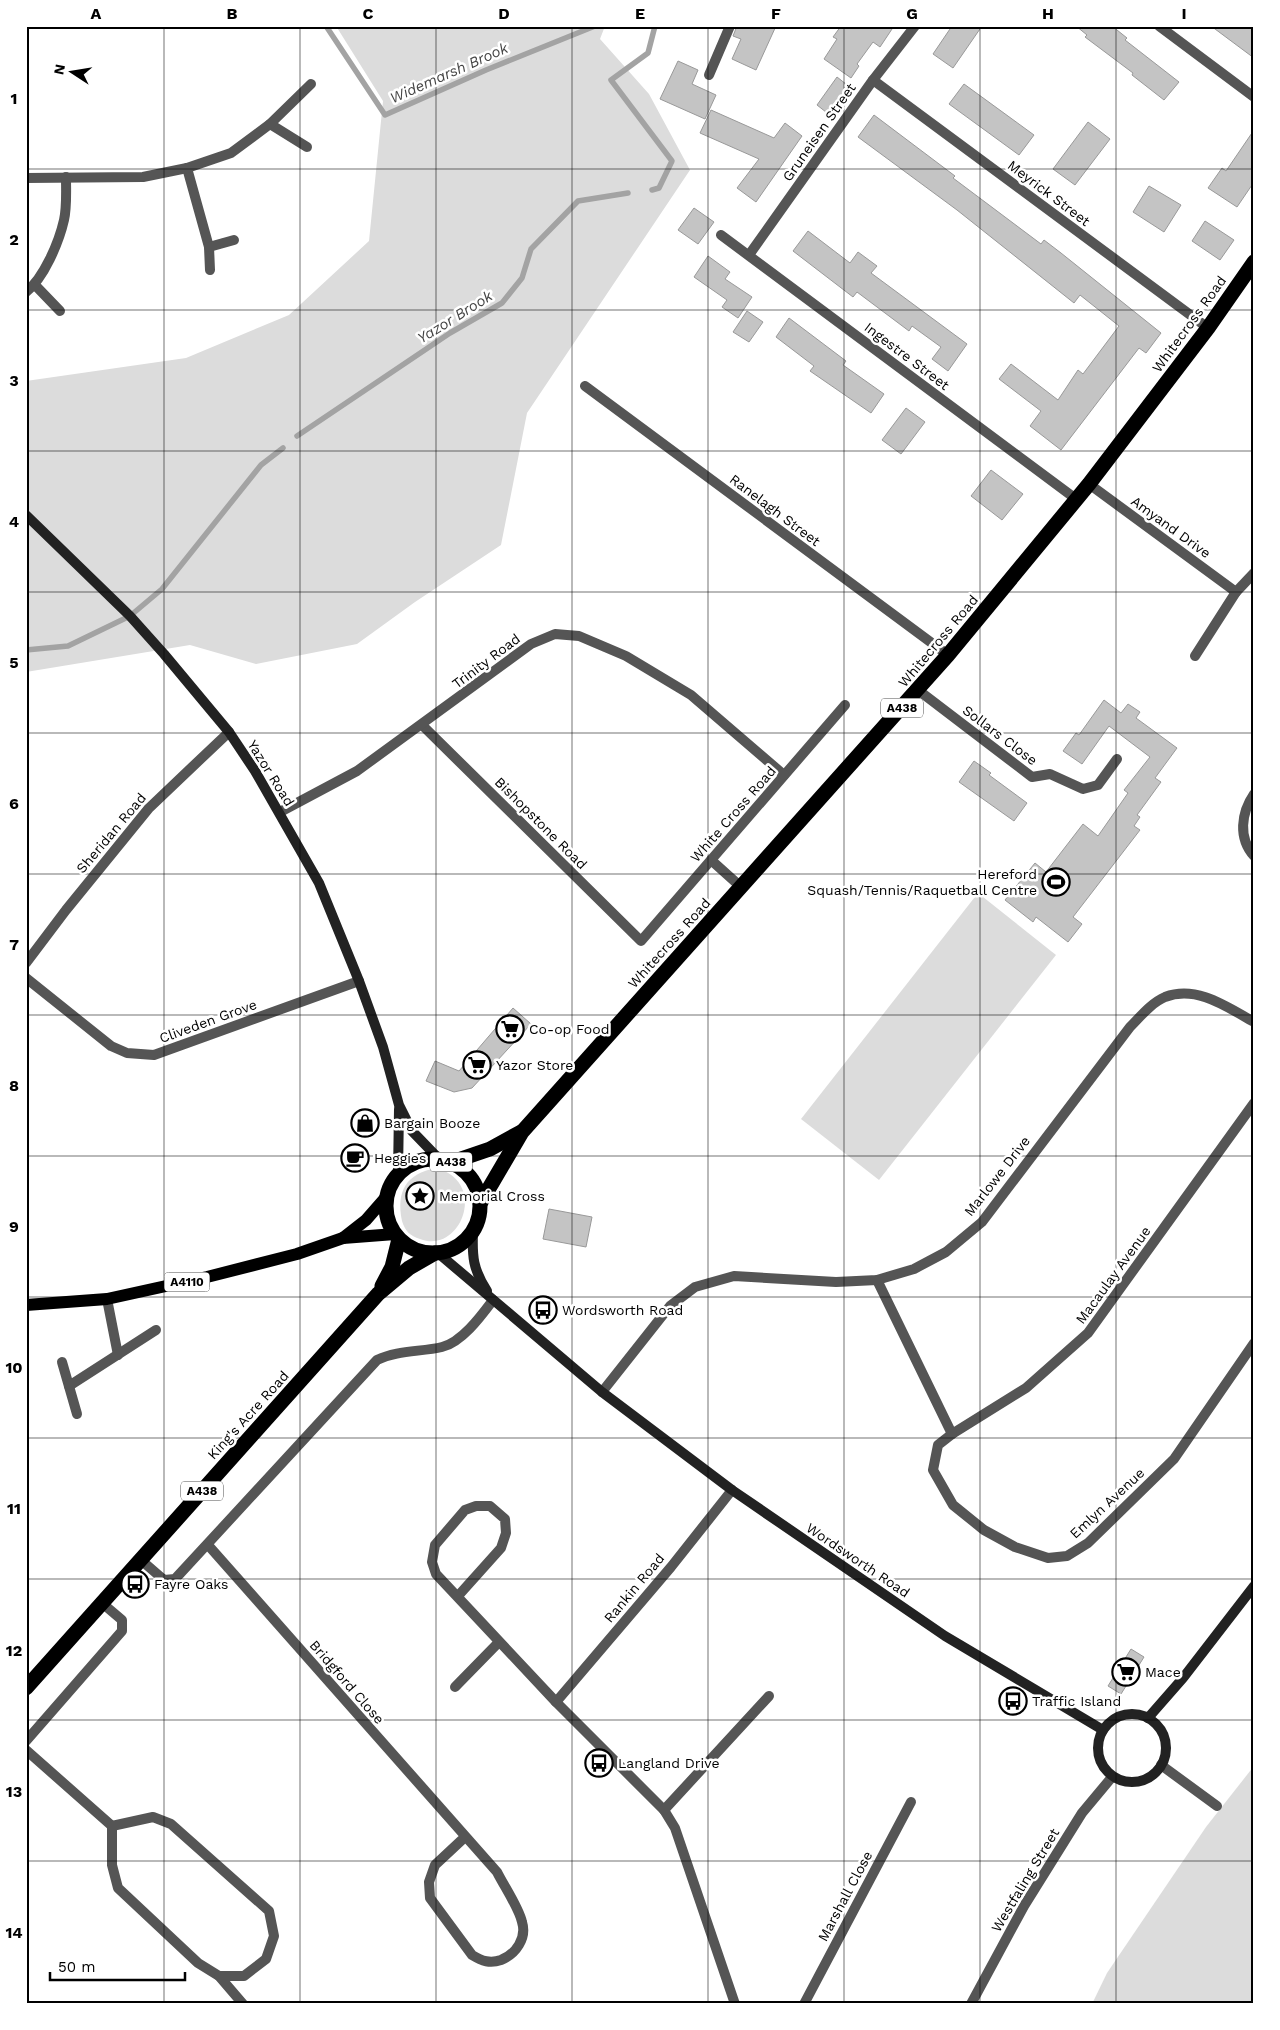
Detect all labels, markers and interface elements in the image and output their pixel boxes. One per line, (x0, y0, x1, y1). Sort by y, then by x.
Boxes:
text: A (91, 4, 102, 23)
text: B (227, 4, 238, 23)
text: C (363, 4, 374, 23)
text: D (498, 4, 510, 23)
text: E (635, 4, 645, 23)
text: F (771, 4, 781, 23)
text: G (906, 4, 918, 23)
text: H (1042, 4, 1054, 23)
text: I (1181, 4, 1187, 23)
water label: Widemarsh Brook (387, 39, 512, 107)
north arrow (48, 48, 98, 98)
text: N (50, 63, 68, 76)
street label: Gruneisen Street (779, 80, 859, 184)
text: 1 (11, 89, 17, 108)
street label: Meyrick Street (1005, 157, 1093, 229)
text: 2 (9, 230, 19, 249)
street label: Whitecross Road (1149, 273, 1229, 375)
water label: Yazor Brook (414, 286, 496, 347)
street label: Ingestre Street (861, 319, 953, 393)
text: 3 (9, 371, 19, 390)
street label: Ranelagh Street (727, 471, 824, 549)
street label: Amyand Drive (1128, 493, 1214, 561)
text: 4 (9, 512, 19, 531)
street label: Whitecross Road (895, 592, 981, 690)
street label: Trinity Road (449, 630, 523, 692)
text: 5 (9, 653, 19, 672)
road number: A438 (881, 698, 923, 718)
street label: Sollars Close (960, 702, 1040, 768)
street label: Yazor Road (244, 737, 298, 809)
street label: White Cross Road (687, 763, 779, 865)
street label: Bishopstone Road (492, 774, 590, 872)
street label: Sheridan Road (73, 790, 149, 876)
text: 6 (9, 794, 19, 813)
place label: Hereford Squash/Tennis/Raquetball Centre (807, 866, 1037, 898)
sports icon: Hereford Squash/Tennis/Raquetball Centre (1041, 867, 1071, 897)
street label: Whitecross Road (625, 895, 713, 991)
text: 7 (9, 935, 19, 954)
street label: Cliveden Grove (157, 996, 259, 1046)
supermarket icon: Co-op Food (495, 1014, 525, 1044)
place label: Co-op Food (529, 1021, 609, 1037)
supermarket icon: Yazor Store (462, 1050, 492, 1080)
place label: Yazor Store (496, 1057, 573, 1073)
text: 8 (9, 1076, 19, 1095)
shop icon: Bargain Booze (350, 1108, 380, 1138)
place label: Bargain Booze (384, 1115, 480, 1131)
street label: Marlowe Drive (961, 1133, 1033, 1219)
cafe icon: Heggies (340, 1143, 370, 1173)
place label: Heggies (374, 1150, 426, 1166)
road number: A438 (430, 1152, 472, 1172)
place icon: Memorial Cross (405, 1181, 435, 1211)
place label: Memorial Cross (439, 1188, 545, 1204)
text: 9 (9, 1217, 19, 1236)
street label: Macaulay Avenue (1072, 1223, 1154, 1327)
road number: A4110 (164, 1272, 210, 1291)
bus stop icon: Wordsworth Road (528, 1295, 558, 1325)
place label: Wordsworth Road (562, 1302, 683, 1318)
text: 10 (5, 1358, 23, 1377)
street label: King's Acre Road (204, 1368, 292, 1462)
street label: Emlyn Avenue (1066, 1464, 1148, 1542)
road number: A438 (181, 1482, 223, 1500)
text: 11 (7, 1499, 21, 1518)
street label: Wordsworth Road (803, 1519, 913, 1601)
street label: Rankin Road (600, 1550, 668, 1626)
bus stop icon: Fayre Oaks (120, 1569, 150, 1599)
place label: Fayre Oaks (154, 1576, 228, 1592)
street label: Bridgford Close (306, 1637, 388, 1727)
text: 12 (6, 1641, 22, 1660)
supermarket icon: Mace (1111, 1657, 1141, 1687)
place label: Mace (1145, 1664, 1181, 1680)
bus stop icon: Traffic Island (998, 1686, 1028, 1716)
place label: Traffic Island (1032, 1693, 1121, 1709)
bus stop icon: Langland Drive (584, 1748, 614, 1778)
place label: Langland Drive (618, 1755, 720, 1771)
text: 13 (6, 1782, 22, 1801)
street label: Westfaling Street (988, 1825, 1062, 1935)
street label: Marshall Close (815, 1848, 875, 1944)
text: 14 (5, 1923, 23, 1942)
scale bar (50, 1950, 185, 1982)
text: 50 m (58, 1958, 95, 1976)

